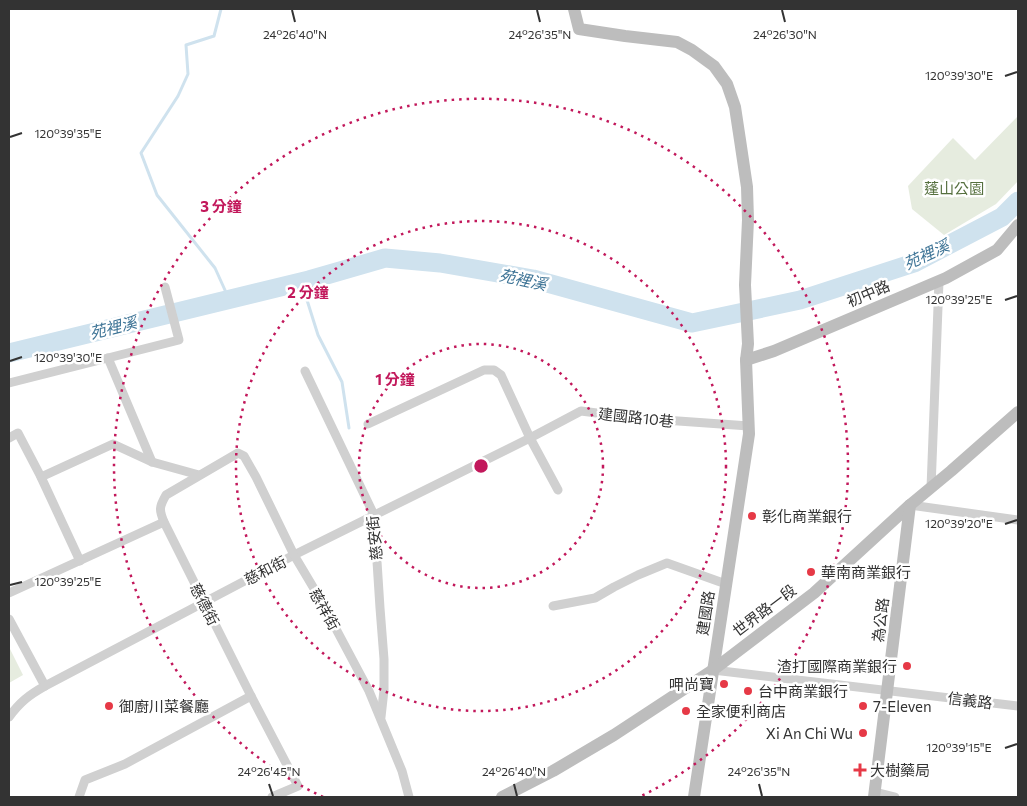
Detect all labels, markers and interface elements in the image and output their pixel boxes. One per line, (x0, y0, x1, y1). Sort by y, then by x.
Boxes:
text: 24°26'40"N (263, 27, 327, 41)
text: 24°26'35"N (509, 27, 571, 41)
text: 24°26'30"N (753, 27, 817, 41)
text: 120°39'30"E (925, 68, 993, 82)
text: 120°39'35"E (34, 126, 102, 140)
park label: 蓬山公園 (924, 179, 984, 197)
text: 3 分鐘 (200, 197, 242, 215)
water label: 苑裡溪 (900, 234, 954, 273)
water label: 苑裡溪 (498, 265, 550, 294)
street label: 初中路 (844, 276, 892, 310)
text: 2 分鐘 (287, 283, 329, 301)
text: 120°39'25"E (926, 292, 992, 306)
water label: 苑裡溪 (87, 311, 141, 342)
text: 120°39'30"E (34, 350, 102, 364)
text: 1 分鐘 (375, 370, 415, 388)
street label: 建國路10巷 (597, 404, 675, 430)
centre of rings (472, 457, 490, 475)
place label: 彰化商業銀行 (762, 507, 852, 525)
marker: 彰化商業銀行 (746, 510, 758, 522)
street label: 慈安街 (363, 515, 385, 561)
text: 120°39'20"E (925, 516, 993, 530)
street label: 慈和街 (241, 552, 289, 588)
place label: 華南商業銀行 (821, 563, 911, 581)
marker: 華南商業銀行 (805, 566, 817, 578)
text: 120°39'25"E (35, 574, 101, 588)
street label: 慈德街 (187, 580, 223, 628)
street label: 世界路一段 (729, 580, 799, 640)
street label: 慈祥街 (306, 585, 344, 633)
street label: 建國路 (693, 589, 717, 637)
street label: 為公路 (868, 597, 892, 643)
place label: 渣打國際商業銀行 (777, 657, 897, 675)
marker: 渣打國際商業銀行 (901, 660, 913, 672)
place label: 呷尚寶 (669, 675, 714, 693)
marker: 呷尚寶 (718, 678, 730, 690)
place label: 台中商業銀行 (758, 682, 848, 700)
marker: 台中商業銀行 (742, 685, 754, 697)
street label: 信義路 (947, 688, 993, 712)
place label: 御廚川菜餐廳 (119, 697, 209, 715)
place label: 7-Eleven (873, 697, 932, 715)
marker: 御廚川菜餐廳 (103, 700, 115, 712)
marker: 7-Eleven (857, 700, 869, 712)
place label: 全家便利商店 (696, 702, 786, 720)
marker: 全家便利商店 (680, 705, 692, 717)
place label: Xi An Chi Wu (766, 724, 853, 742)
marker: Xi An Chi Wu (857, 727, 869, 739)
text: 120°39'15"E (926, 740, 992, 754)
place label: 大樹藥局 (870, 761, 930, 779)
text: 24°26'45"N (237, 764, 301, 778)
text: 24°26'40"N (482, 764, 546, 778)
text: 24°26'35"N (728, 764, 790, 778)
marker: 大樹藥局 (854, 764, 866, 776)

